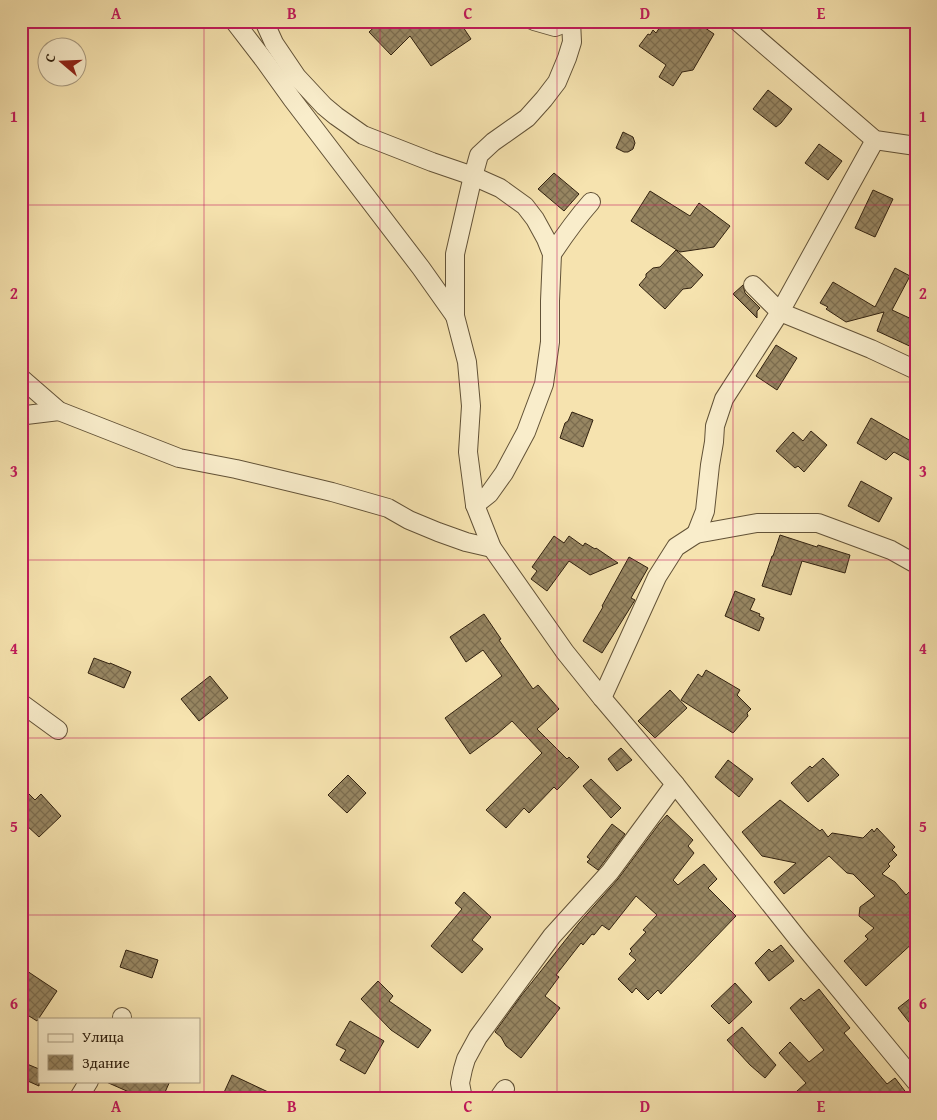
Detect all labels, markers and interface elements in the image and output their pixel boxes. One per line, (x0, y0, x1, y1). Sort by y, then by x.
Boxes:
text: A (111, 1, 122, 25)
text: B (287, 1, 297, 25)
text: C (463, 1, 473, 25)
text: D (640, 1, 650, 25)
text: E (817, 1, 826, 25)
north arrow (38, 38, 88, 88)
text: С (39, 51, 60, 65)
text: 1 (10, 104, 18, 128)
text: 1 (919, 104, 927, 128)
text: 2 (10, 281, 18, 305)
text: 2 (919, 281, 927, 305)
text: 3 (10, 459, 18, 483)
text: 3 (919, 459, 927, 483)
text: 4 (10, 636, 18, 660)
text: 4 (919, 636, 927, 660)
text: 5 (10, 814, 18, 838)
text: 5 (919, 814, 927, 838)
text: 6 (10, 991, 18, 1015)
text: 6 (919, 991, 927, 1015)
legend (38, 1018, 200, 1082)
text: Улица (82, 1026, 125, 1047)
text: Здание (82, 1052, 130, 1073)
text: A (111, 1094, 122, 1118)
text: B (287, 1094, 297, 1118)
text: C (463, 1094, 473, 1118)
text: D (640, 1094, 650, 1118)
text: E (817, 1094, 826, 1118)

